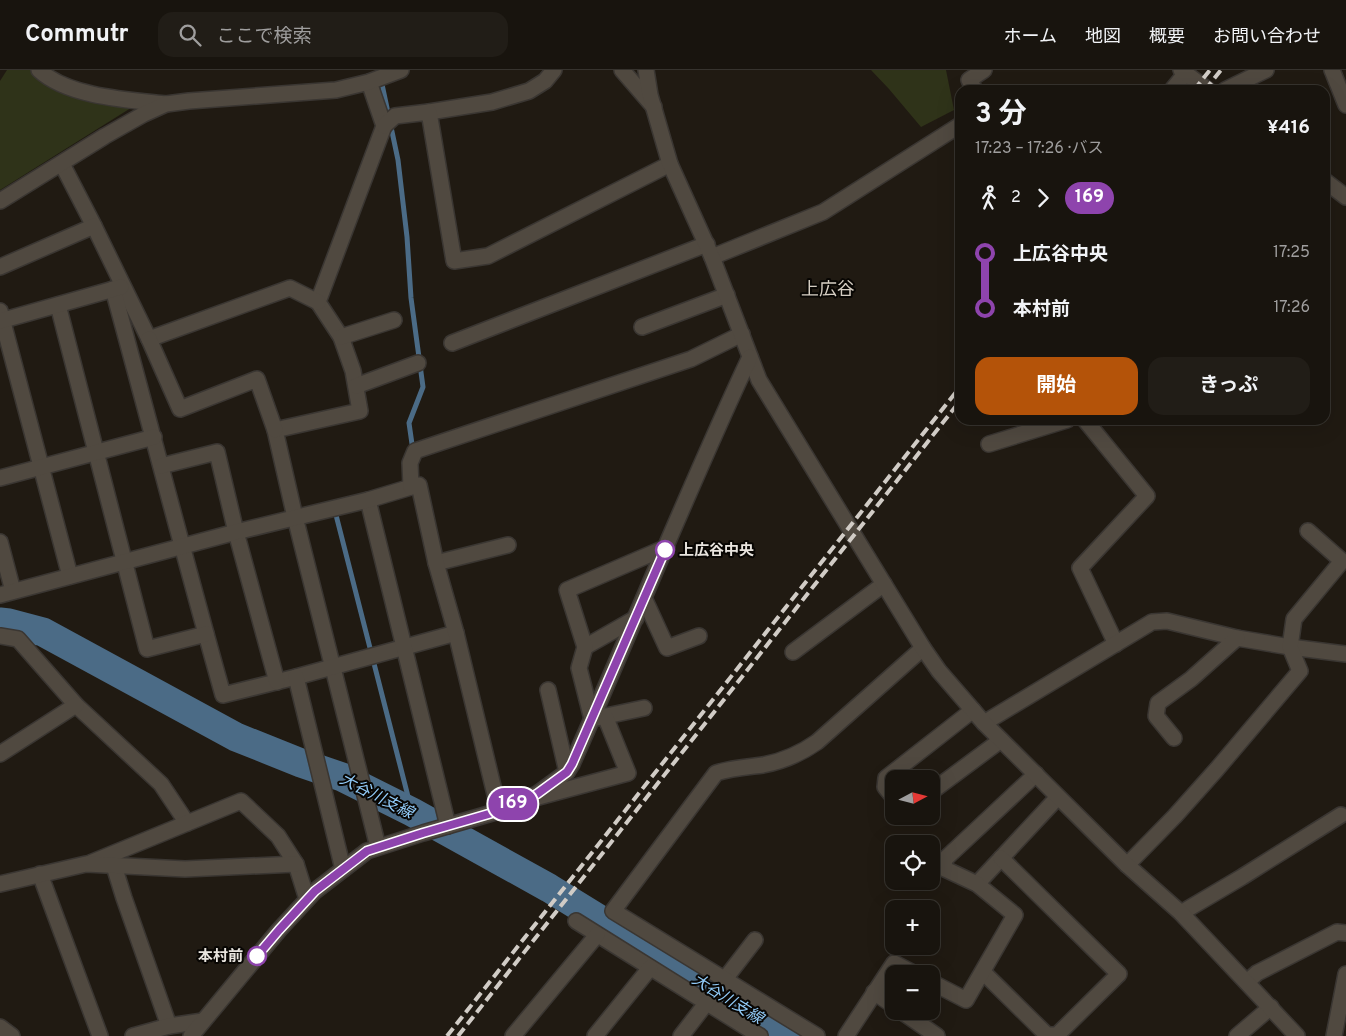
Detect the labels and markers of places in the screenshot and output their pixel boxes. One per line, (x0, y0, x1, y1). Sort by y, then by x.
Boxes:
marker: 上広谷中央 (655, 540, 675, 560)
place label: 上広谷中央 (679, 542, 754, 561)
marker: 本村前 (247, 946, 267, 966)
place label: 本村前 (198, 947, 243, 967)

